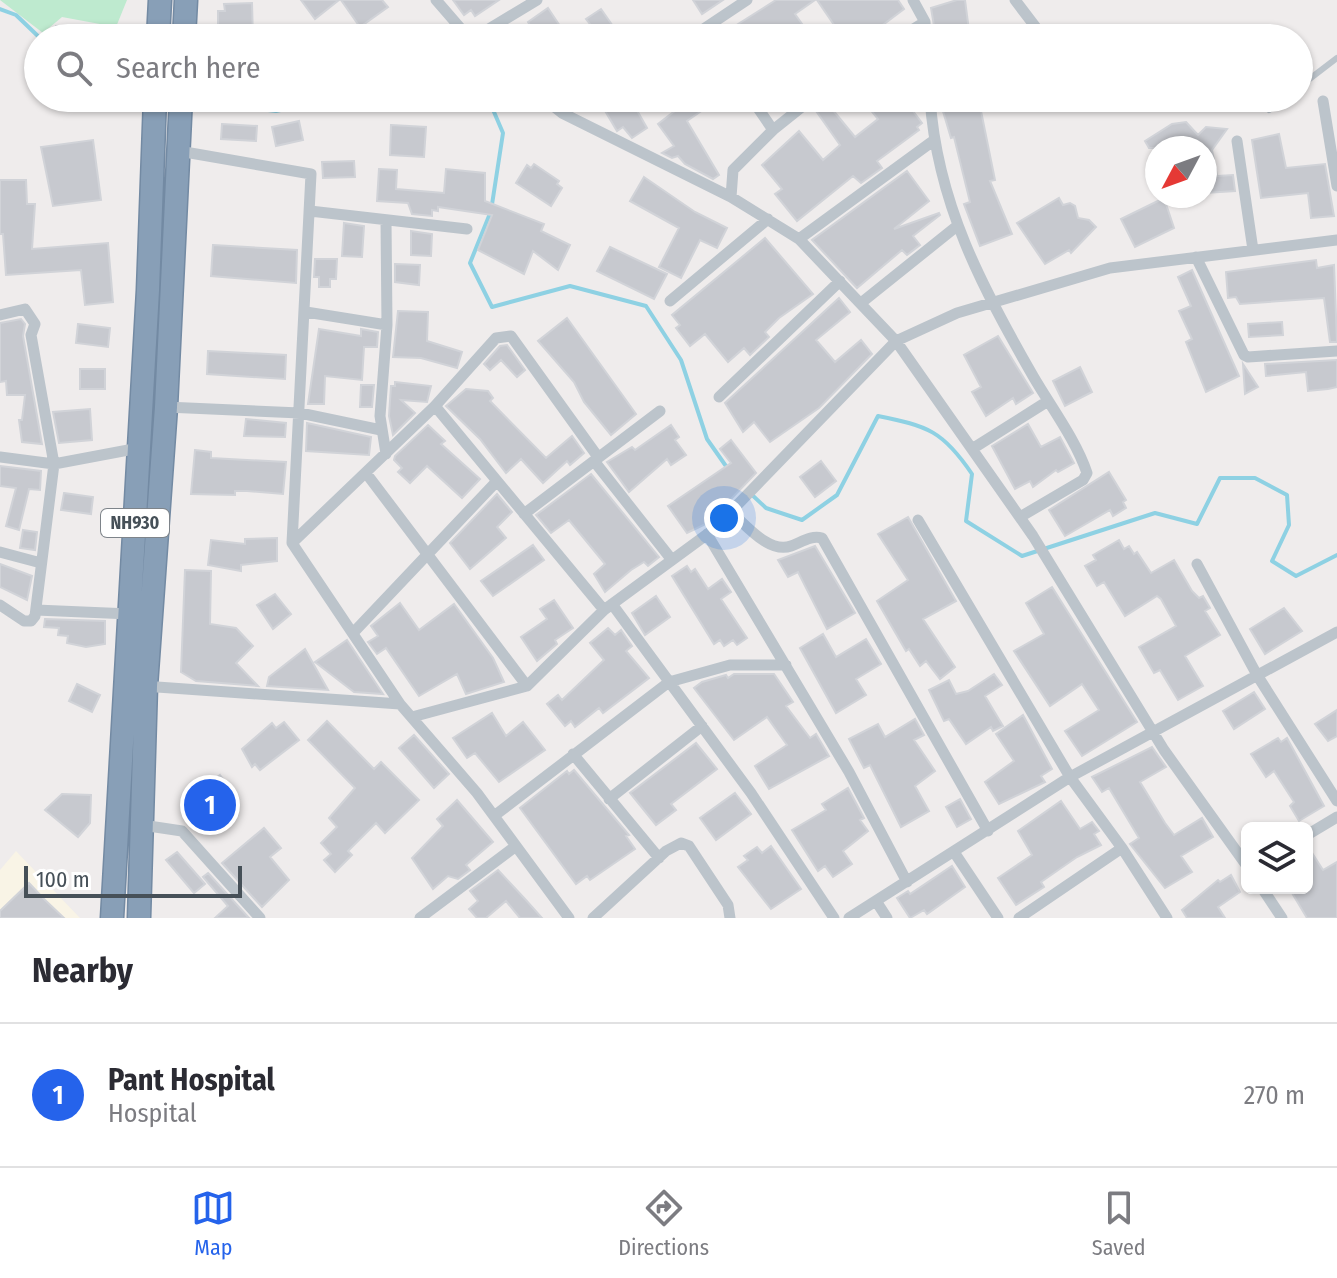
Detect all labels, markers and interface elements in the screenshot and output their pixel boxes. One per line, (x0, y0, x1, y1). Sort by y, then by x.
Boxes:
search box (24, 24, 1313, 112)
icon: search (52, 46, 96, 90)
text: Search here (116, 50, 261, 86)
north arrow (1145, 136, 1217, 208)
your location (704, 498, 744, 538)
road number: NH930 (101, 509, 169, 537)
pin: 1 (184, 775, 236, 835)
map controls (1241, 822, 1313, 894)
button: layers (1241, 822, 1313, 894)
scale bar (24, 862, 242, 898)
text: 100 m (36, 866, 90, 893)
text: Nearby (32, 950, 133, 991)
text: Pant Hospital (108, 1062, 275, 1098)
text: 1 (53, 1080, 64, 1111)
text: 270 m (1244, 1080, 1305, 1111)
text: Hospital (108, 1098, 197, 1129)
tab: Map (191, 1186, 235, 1261)
tab: Directions (618, 1186, 709, 1261)
tab: Saved (1092, 1186, 1146, 1261)

